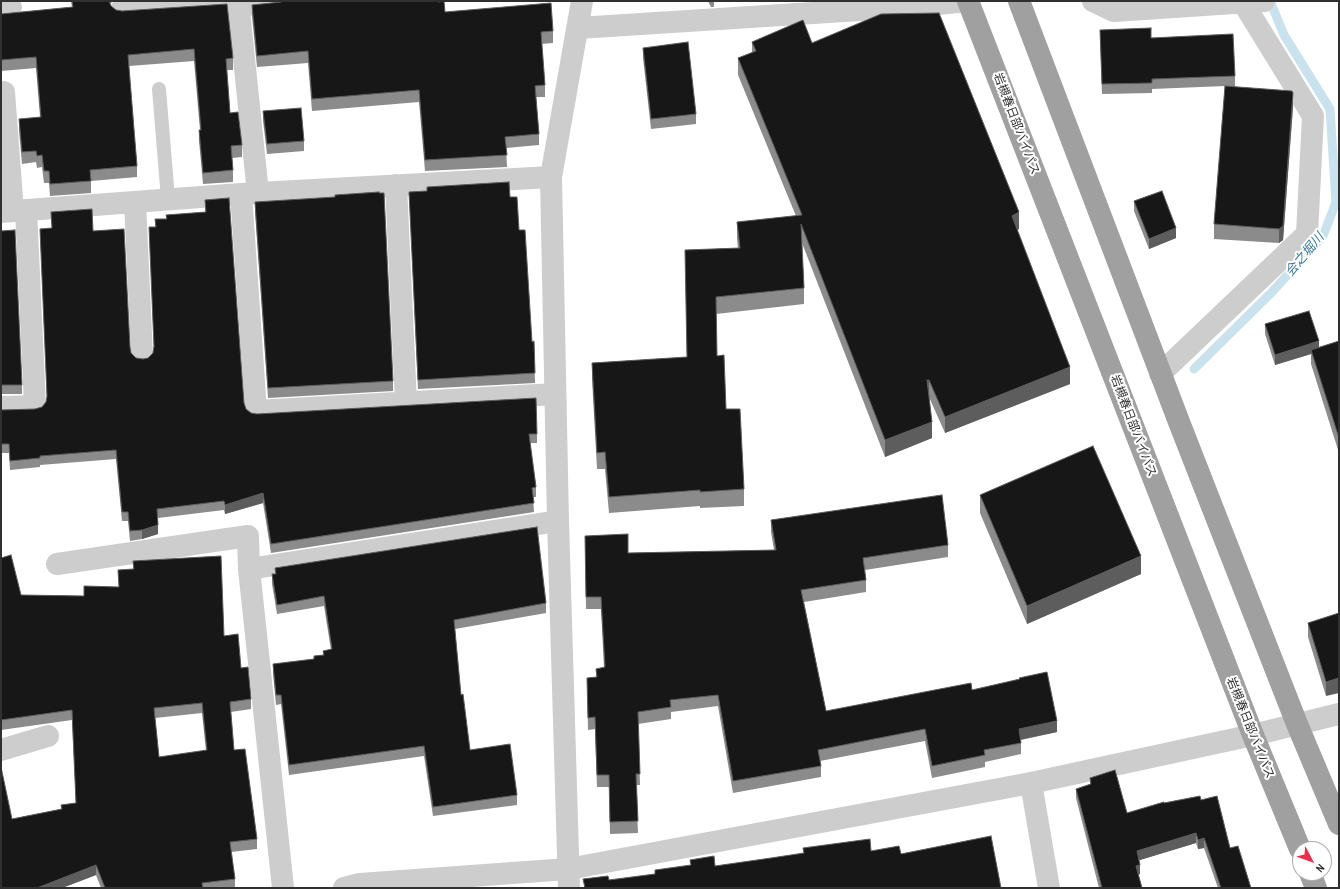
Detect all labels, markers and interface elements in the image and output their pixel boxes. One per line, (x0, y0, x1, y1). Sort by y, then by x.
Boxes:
street label: 岩槻春日部バイパス (990, 71, 1042, 177)
water label: 会之堀川 (1282, 230, 1328, 280)
street label: 岩槻春日部バイパス (1107, 373, 1159, 479)
street label: 岩槻春日部バイパス (1223, 675, 1277, 781)
north arrow (1292, 841, 1332, 881)
text: N (1313, 861, 1328, 875)

